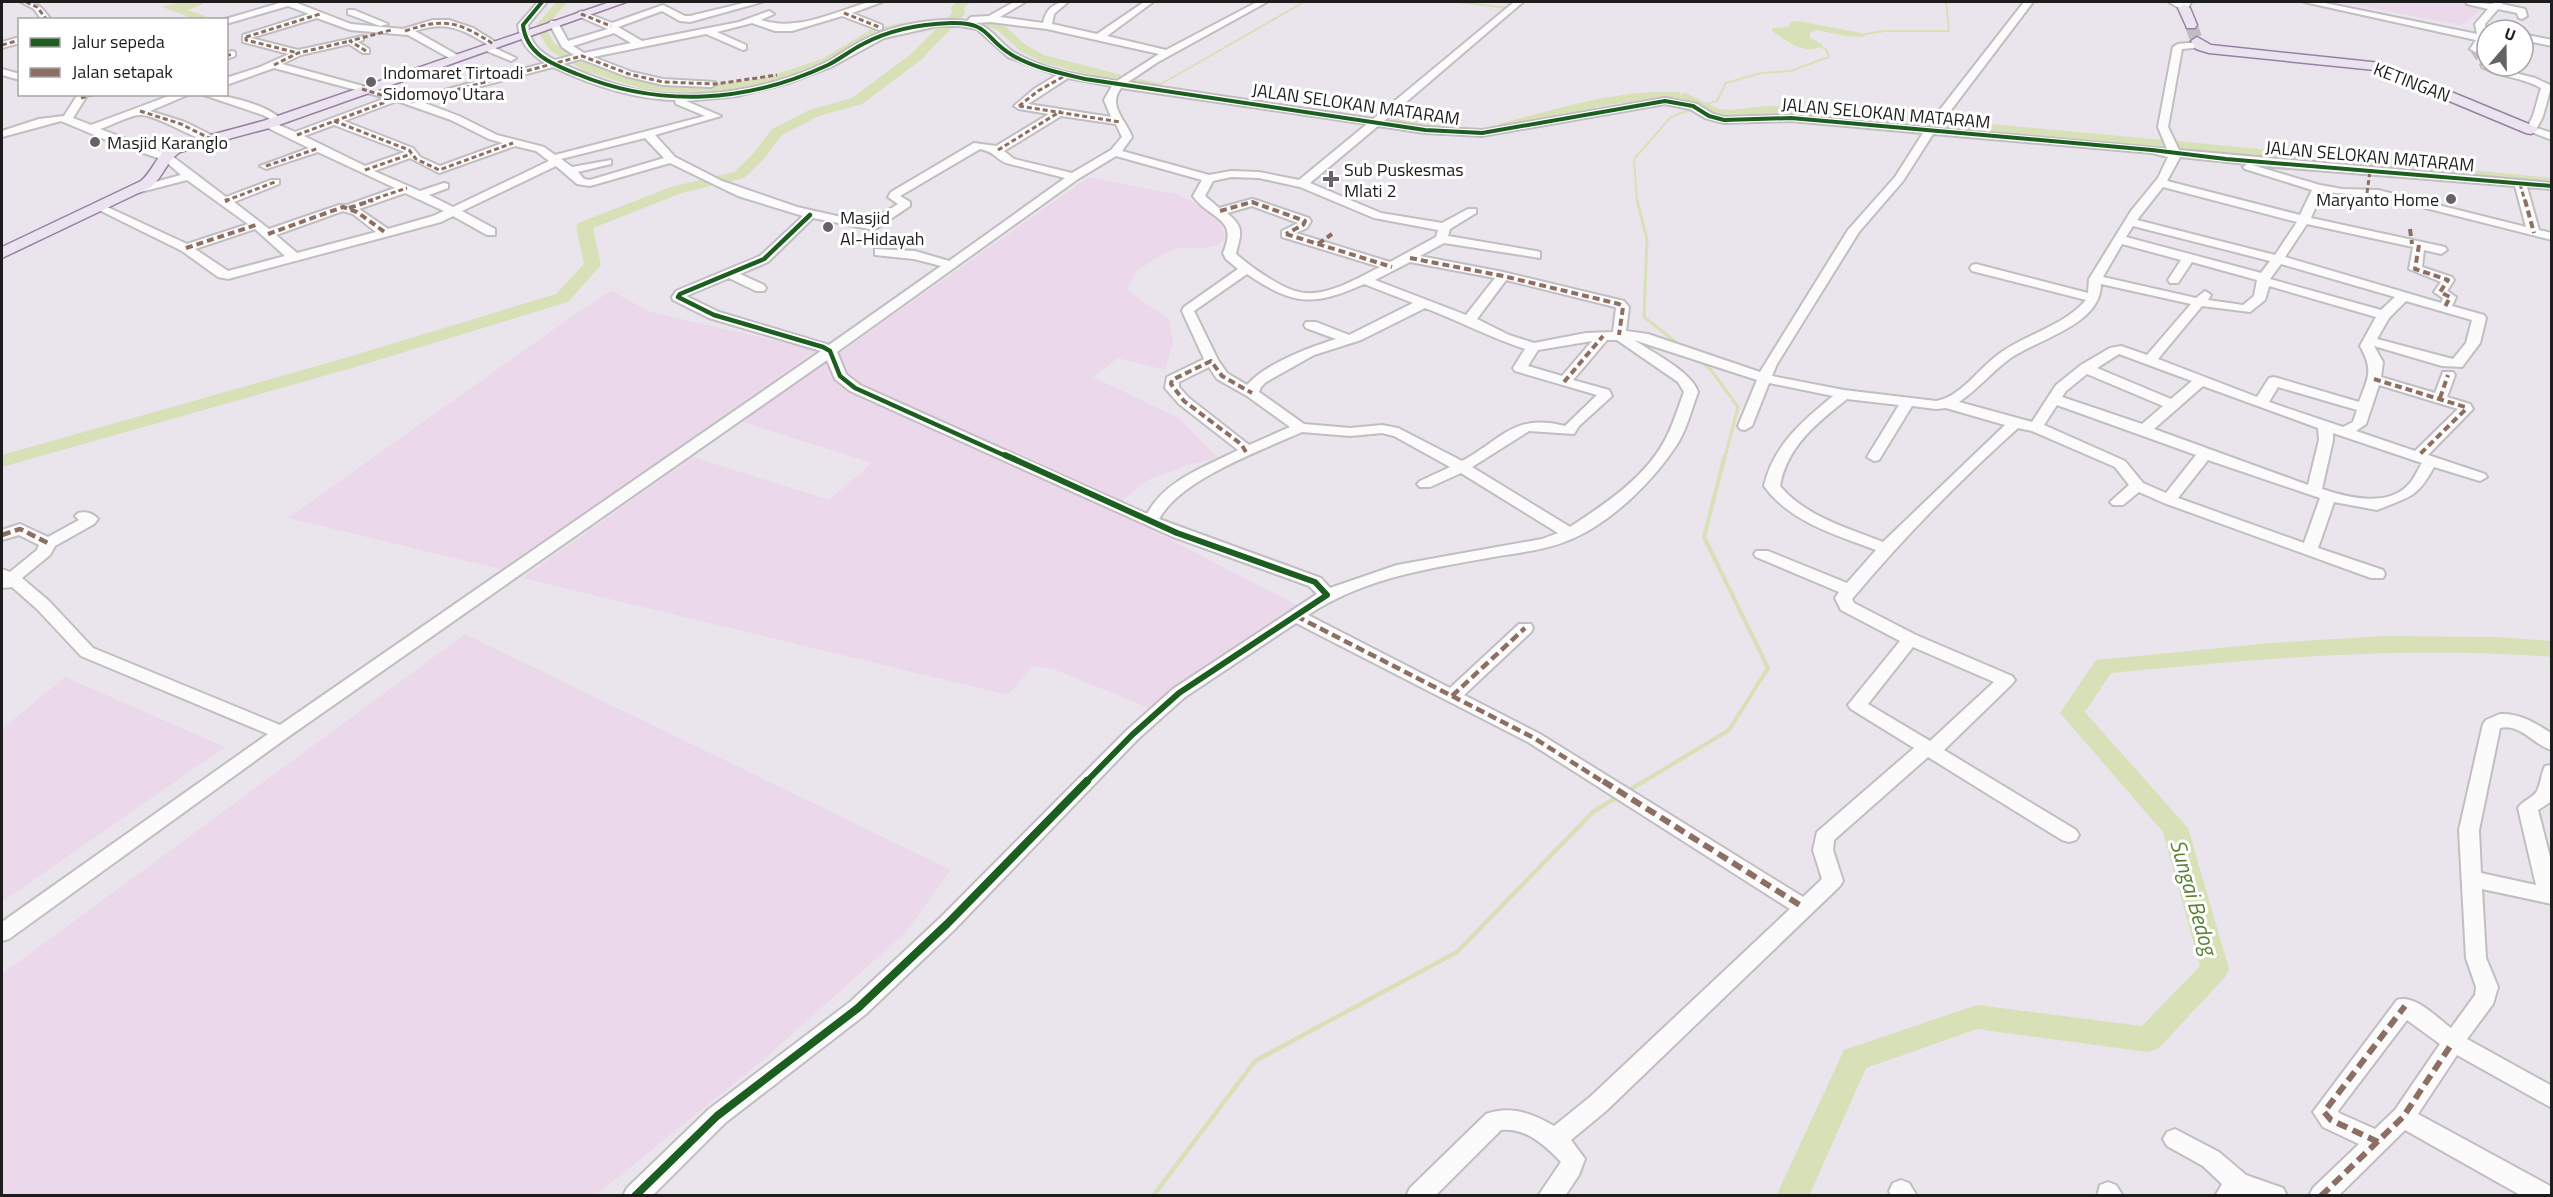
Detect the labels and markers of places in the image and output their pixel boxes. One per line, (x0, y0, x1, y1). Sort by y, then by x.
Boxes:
place label: Indomaret Tirtoadi Sidomoyo Utara (383, 59, 524, 107)
marker: Indomaret Tirtoadi Sidomoyo Utara (364, 75, 378, 89)
place label: Masjid Karanglo (107, 129, 228, 156)
marker: Masjid Karanglo (88, 135, 102, 149)
place label: Sub Puskesmas Mlati 2 (1344, 156, 1464, 204)
marker: Sub Puskesmas Mlati 2 (1322, 170, 1340, 188)
place label: Maryanto Home (2316, 186, 2439, 213)
marker: Maryanto Home (2444, 192, 2458, 206)
place label: Masjid Al-Hidayah (840, 204, 925, 252)
marker: Masjid Al-Hidayah (821, 220, 835, 234)

